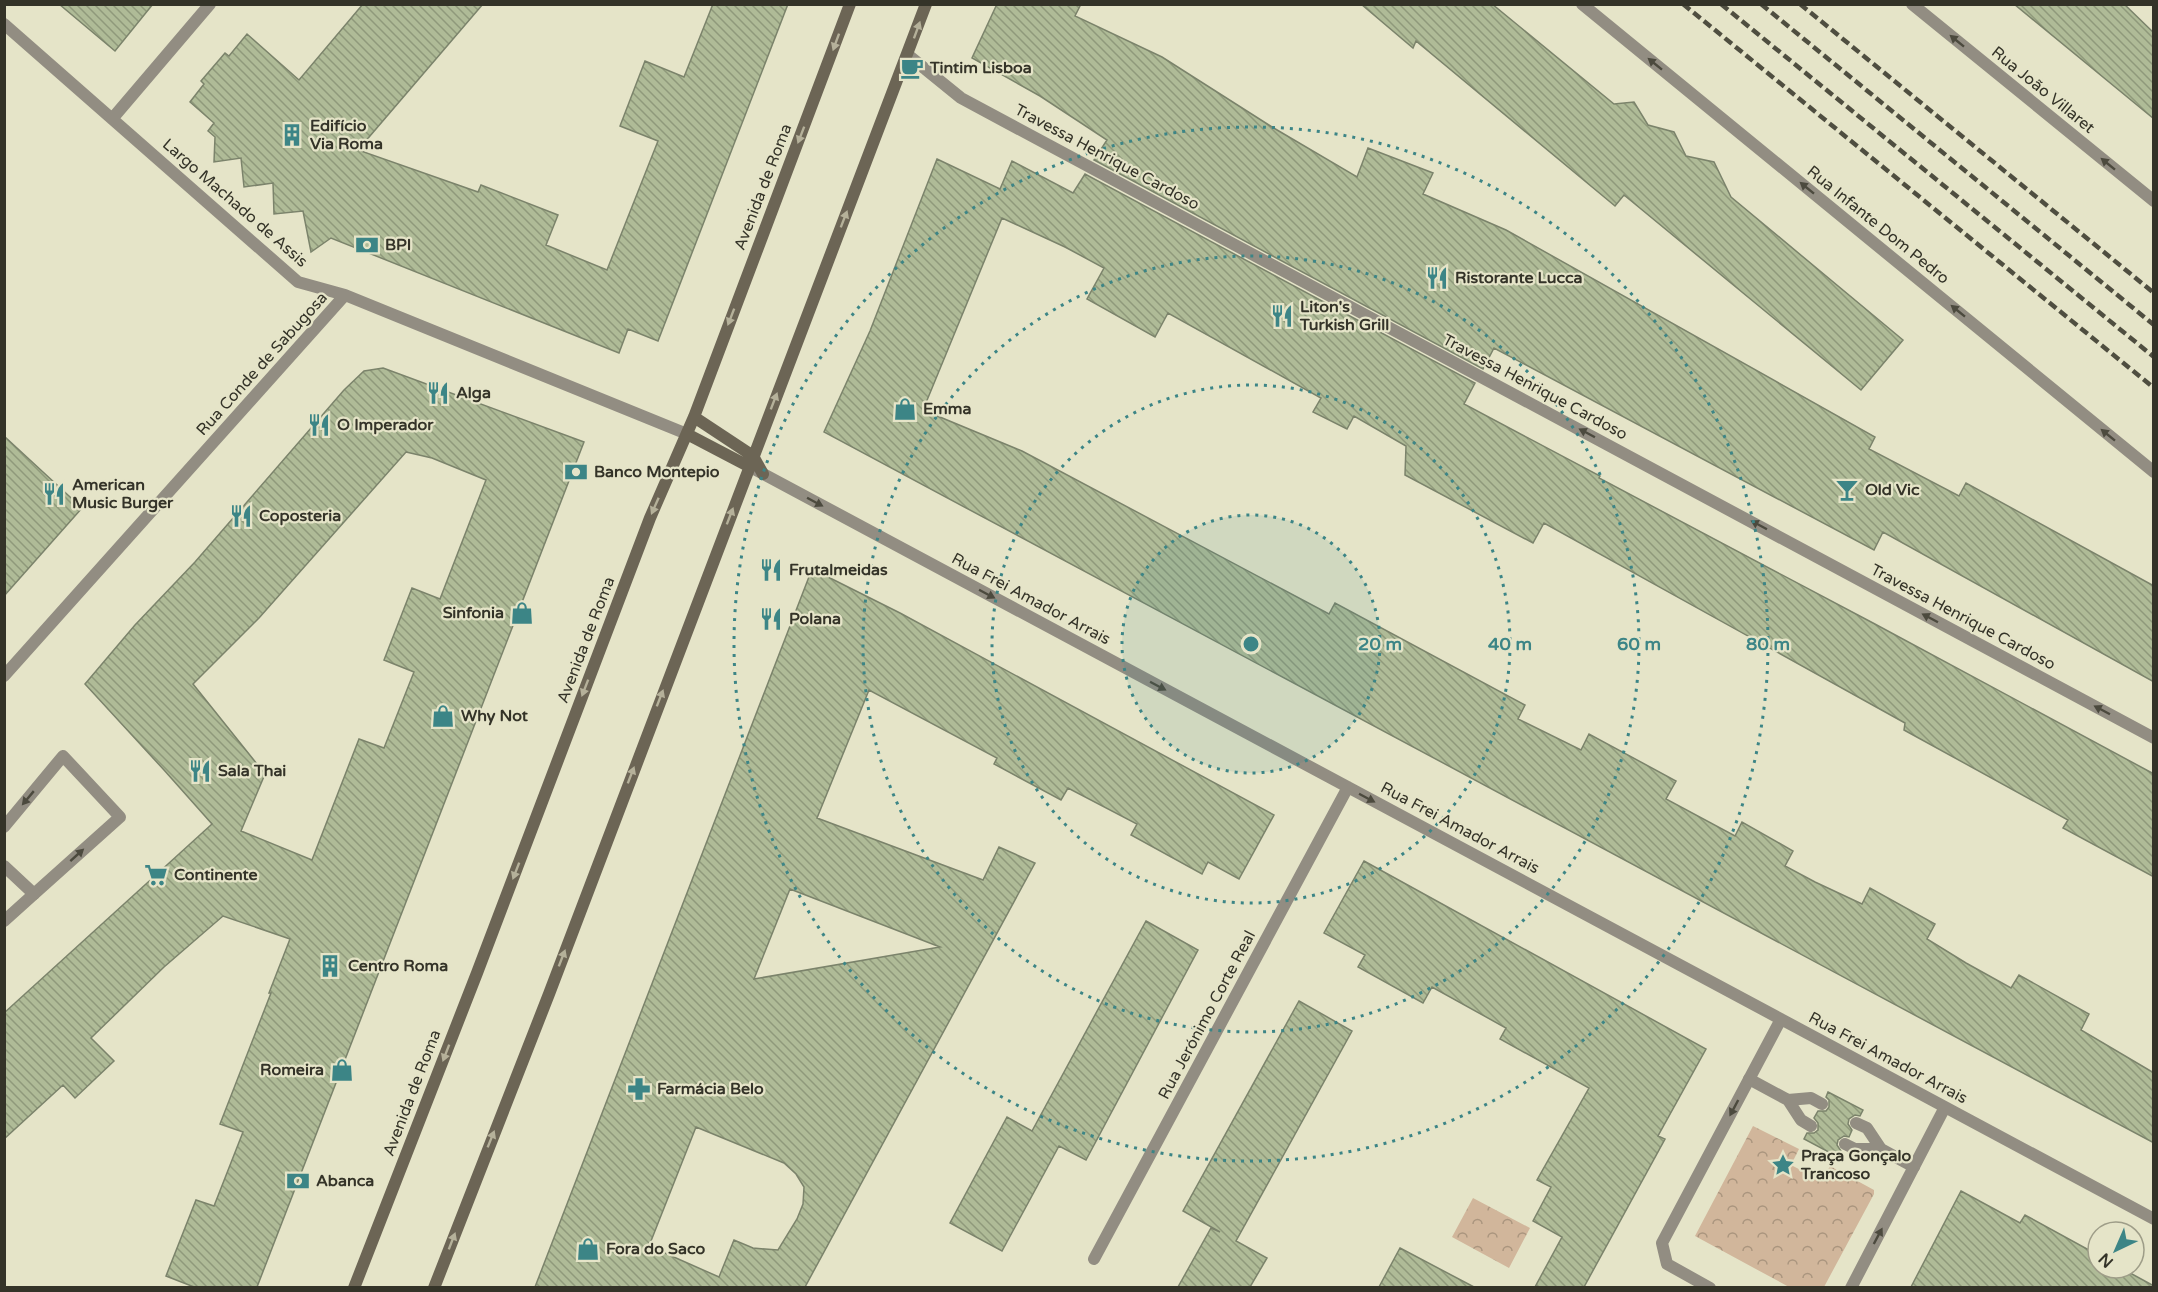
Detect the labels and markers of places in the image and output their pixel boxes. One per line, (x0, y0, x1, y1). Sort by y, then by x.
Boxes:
cafe icon: Tintim Lisboa (899, 55, 925, 81)
place label: Tintim Lisboa (929, 58, 1032, 78)
place label: Edifício Via Roma (310, 116, 383, 154)
building icon: Edifício Via Roma (279, 122, 305, 148)
bank icon: BPI (354, 232, 380, 258)
place label: BPI (385, 235, 411, 255)
restaurant icon: Ristorante Lucca (1424, 265, 1450, 291)
place label: Ristorante Lucca (1455, 268, 1583, 288)
place label: Liton's Turkish Grill (1299, 297, 1389, 335)
restaurant icon: Liton's Turkish Grill (1269, 303, 1295, 329)
restaurant icon: Alga (425, 380, 451, 406)
place label: Alga (456, 383, 491, 403)
shop icon: Emma (892, 396, 918, 422)
place label: Emma (923, 399, 971, 419)
restaurant icon: O Imperador (306, 412, 332, 438)
place label: O Imperador (337, 415, 434, 435)
bank icon: Banco Montepio (563, 459, 589, 485)
place label: Banco Montepio (594, 462, 720, 482)
place label: American Music Burger (72, 475, 174, 513)
bar icon: Old Vic (1834, 477, 1860, 503)
place label: Old Vic (1865, 480, 1920, 500)
restaurant icon: American Music Burger (41, 481, 67, 507)
restaurant icon: Coposteria (228, 503, 254, 529)
place label: Coposteria (259, 506, 341, 526)
restaurant icon: Frutalmeidas (758, 557, 784, 583)
place label: Frutalmeidas (789, 560, 888, 580)
shop icon: Sinfonia (509, 600, 535, 626)
place label: Sinfonia (443, 603, 504, 623)
restaurant icon: Polana (758, 606, 784, 632)
place label: Polana (789, 609, 841, 629)
centre of rings (1241, 634, 1261, 654)
shop icon: Why Not (430, 703, 456, 729)
place label: Why Not (461, 706, 529, 726)
restaurant icon: Sala Thai (187, 758, 213, 784)
place label: Sala Thai (218, 761, 286, 781)
supermarket icon: Continente (143, 862, 169, 888)
place label: Continente (174, 865, 258, 885)
building icon: Centro Roma (317, 953, 343, 979)
place label: Centro Roma (348, 956, 448, 976)
shop icon: Romeira (329, 1057, 355, 1083)
place label: Romeira (260, 1060, 324, 1080)
pharmacy icon: Farmácia Belo (626, 1076, 652, 1102)
place label: Farmácia Belo (657, 1079, 764, 1099)
place label: Praça Gonçalo Trancoso (1800, 1146, 1912, 1184)
place icon: Praça Gonçalo Trancoso (1770, 1152, 1796, 1178)
bank icon: Abanca (285, 1168, 311, 1194)
place label: Abanca (316, 1171, 374, 1191)
shop icon: Fora do Saco (575, 1236, 601, 1262)
place label: Fora do Saco (606, 1239, 705, 1259)

